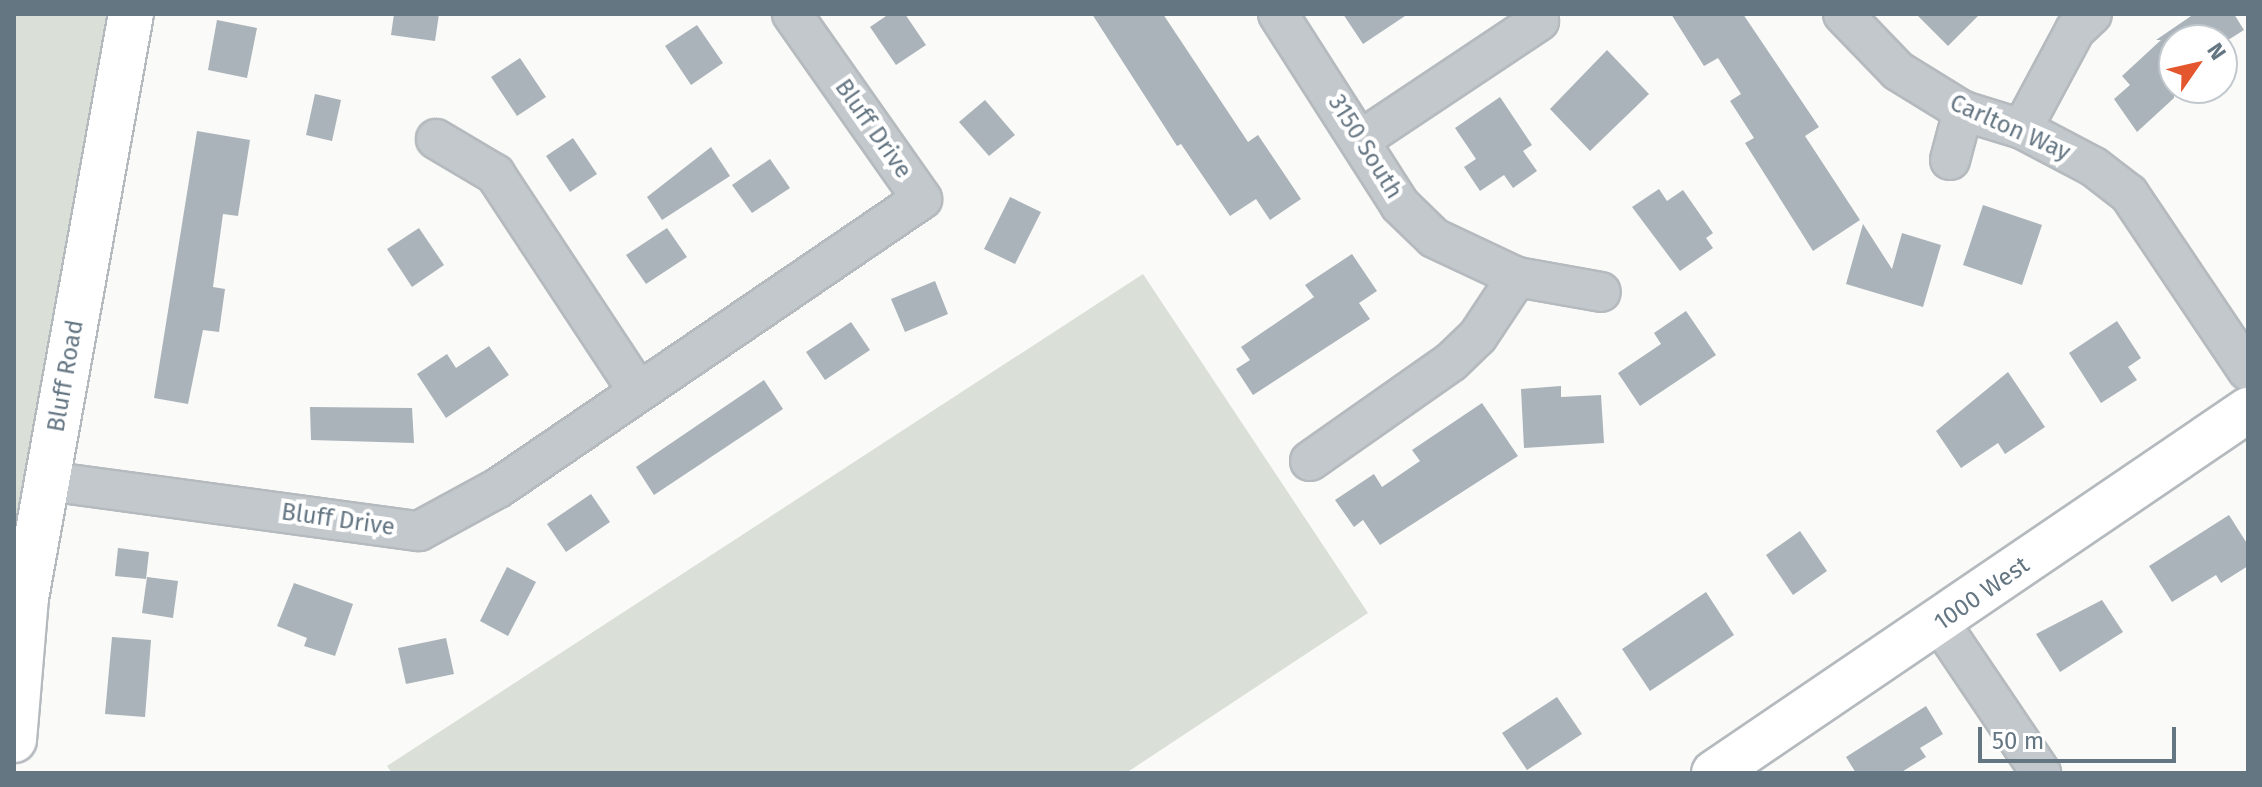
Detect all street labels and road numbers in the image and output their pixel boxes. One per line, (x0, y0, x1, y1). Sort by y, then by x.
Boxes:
street label: Bluff Drive (828, 74, 918, 184)
street label: Carlton Way (1945, 89, 2075, 167)
street label: 3150 South (1322, 90, 1408, 204)
street label: Bluff Road (42, 318, 90, 434)
street label: Bluff Drive (279, 498, 397, 542)
street label: 1000 West (1929, 551, 2035, 637)

